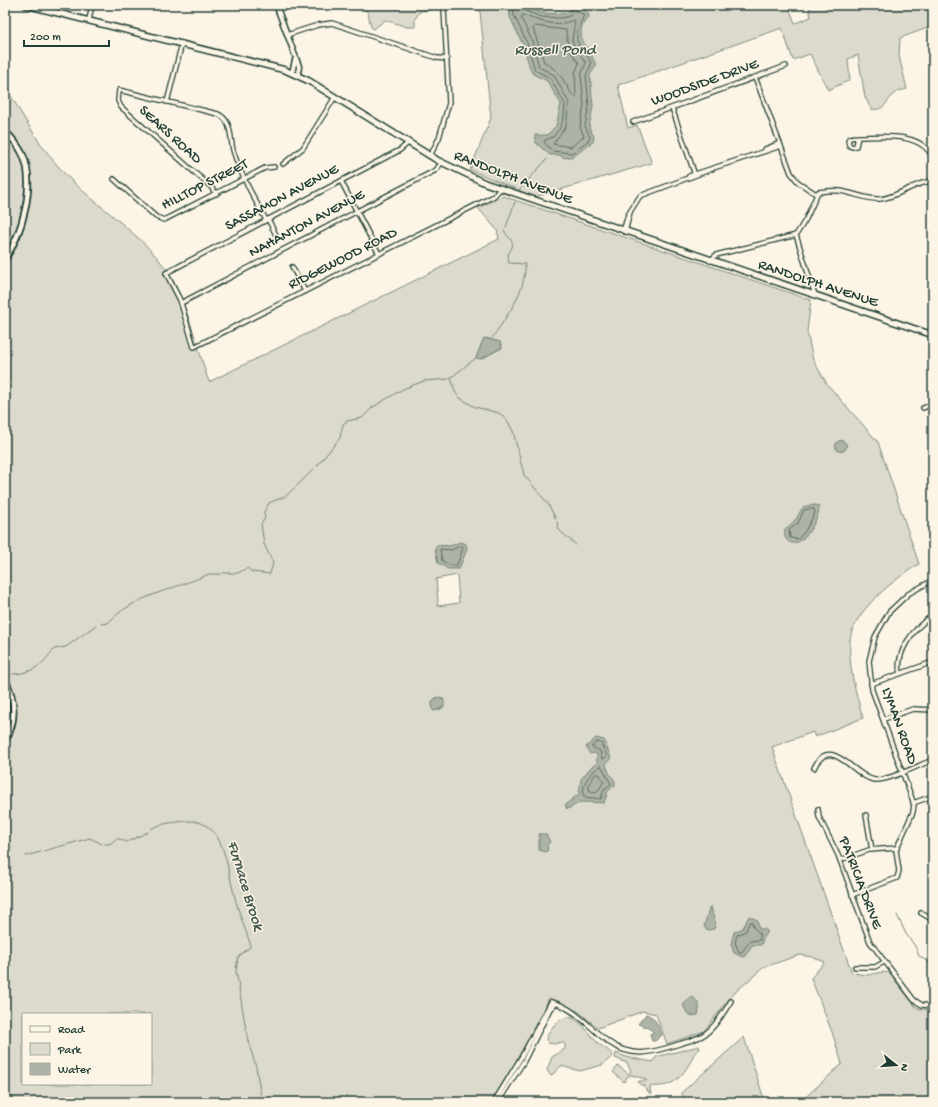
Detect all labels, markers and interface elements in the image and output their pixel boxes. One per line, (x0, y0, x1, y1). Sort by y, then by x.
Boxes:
scale bar (24, 22, 109, 48)
text: 200 m (30, 31, 61, 45)
water label: Russell Pond (515, 42, 597, 61)
street label: WOODSIDE DRIVE (649, 55, 762, 111)
street label: SEARS ROAD (135, 102, 206, 168)
street label: RANDOLPH AVENUE (451, 147, 575, 209)
street label: HILLTOP STREET (159, 155, 252, 215)
street label: SASSAMON AVENUE (222, 160, 342, 235)
street label: NAHANTON AVENUE (246, 186, 368, 262)
street label: RIDGEWOOD ROAD (286, 224, 401, 294)
street label: RANDOLPH AVENUE (756, 256, 881, 312)
street label: LYMAN ROAD (877, 685, 921, 767)
street label: PATRICIA DRIVE (834, 833, 886, 932)
water label: Furnace Brook (221, 839, 267, 935)
legend (22, 1013, 152, 1085)
text: Road (58, 1024, 85, 1038)
text: Park (57, 1044, 83, 1058)
north arrow (876, 1045, 916, 1085)
text: N (897, 1062, 910, 1073)
text: Water (58, 1064, 92, 1078)

